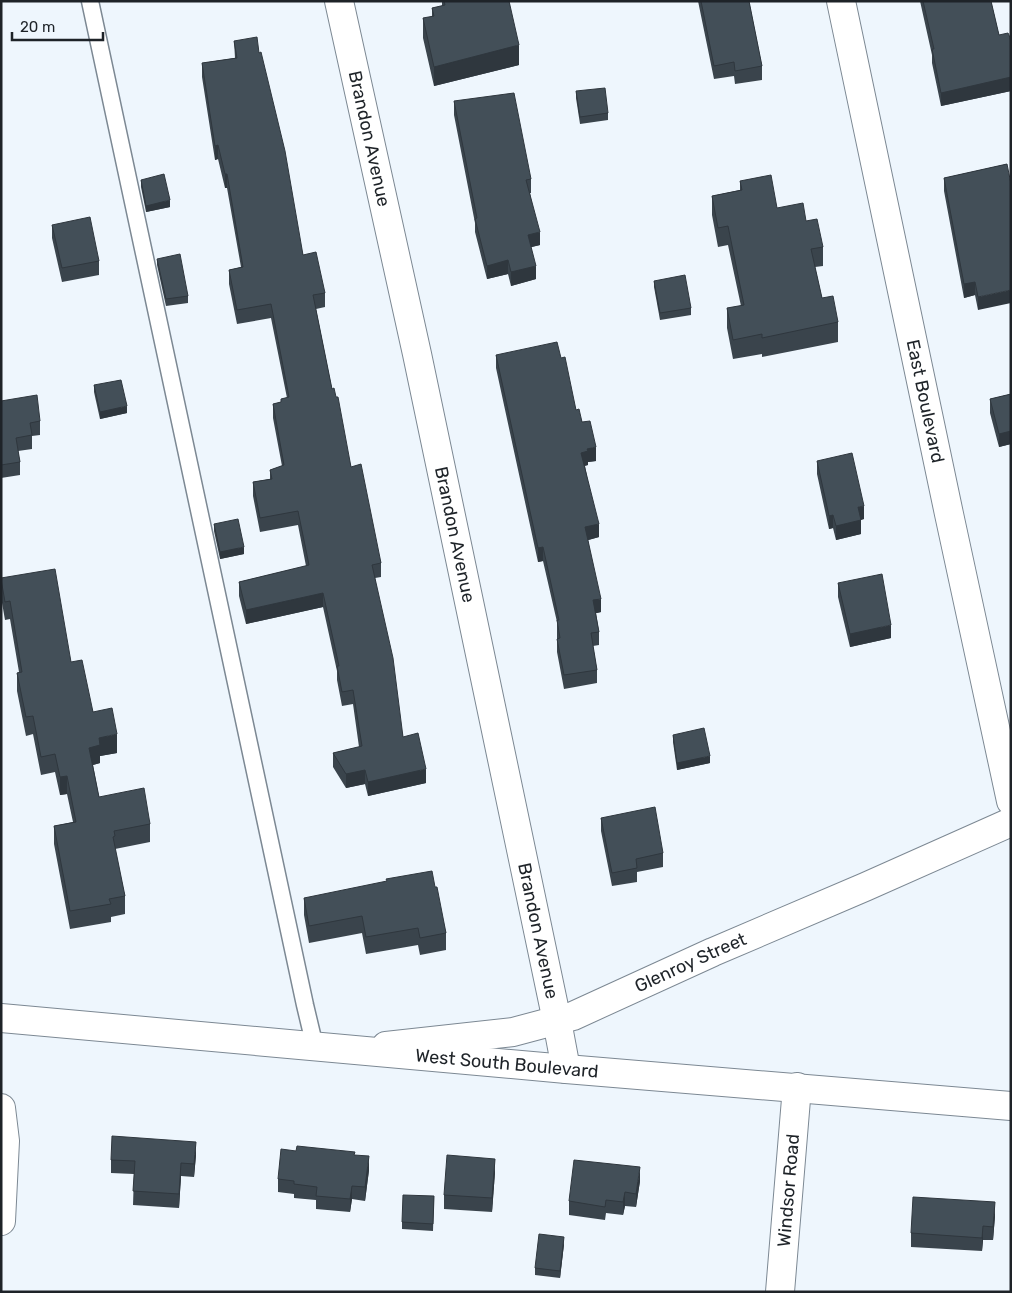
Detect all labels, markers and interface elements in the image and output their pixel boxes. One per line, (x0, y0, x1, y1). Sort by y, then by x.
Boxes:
scale bar (12, 10, 104, 42)
text: 20 m (20, 18, 55, 36)
street label: Brandon Avenue (344, 69, 395, 209)
street label: East Boulevard (902, 337, 949, 465)
street label: Brandon Avenue (430, 464, 480, 605)
street label: Brandon Avenue (513, 861, 563, 1001)
street label: Glenroy Street (631, 928, 750, 997)
street label: West South Boulevard (414, 1044, 599, 1083)
street label: Windsor Road (773, 1133, 804, 1248)

